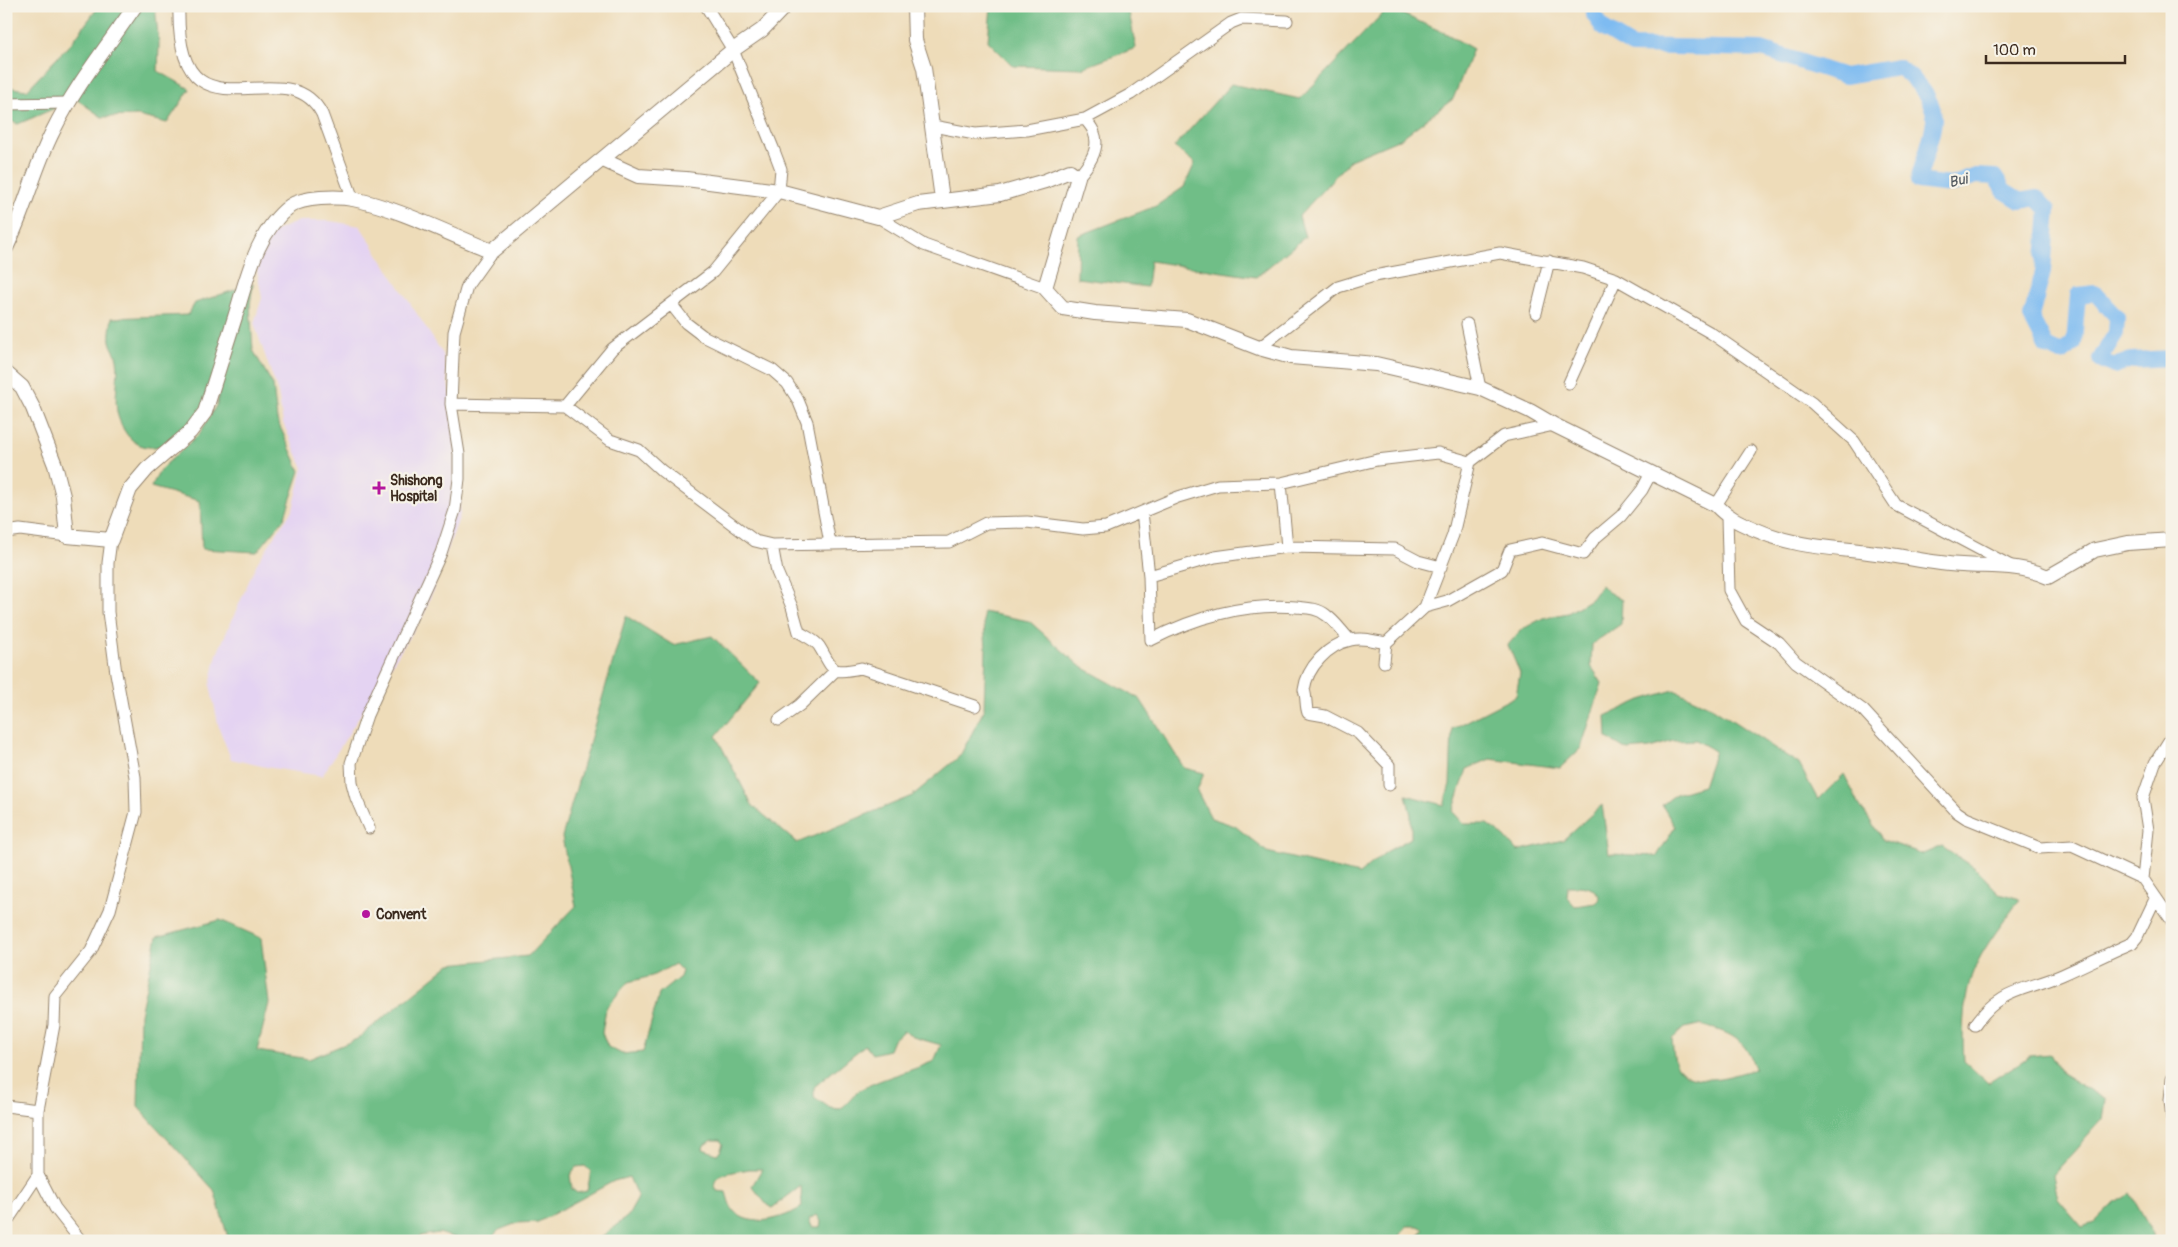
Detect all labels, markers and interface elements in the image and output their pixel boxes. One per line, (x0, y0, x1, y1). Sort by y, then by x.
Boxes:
scale bar (1986, 32, 2124, 64)
text: 100 m (1993, 41, 2036, 60)
water label: Bui (1947, 169, 1972, 192)
place label: Shishong Hospital (390, 472, 443, 505)
marker: Shishong Hospital (372, 481, 386, 495)
place label: Convent (376, 906, 427, 923)
marker: Convent (360, 908, 372, 920)

